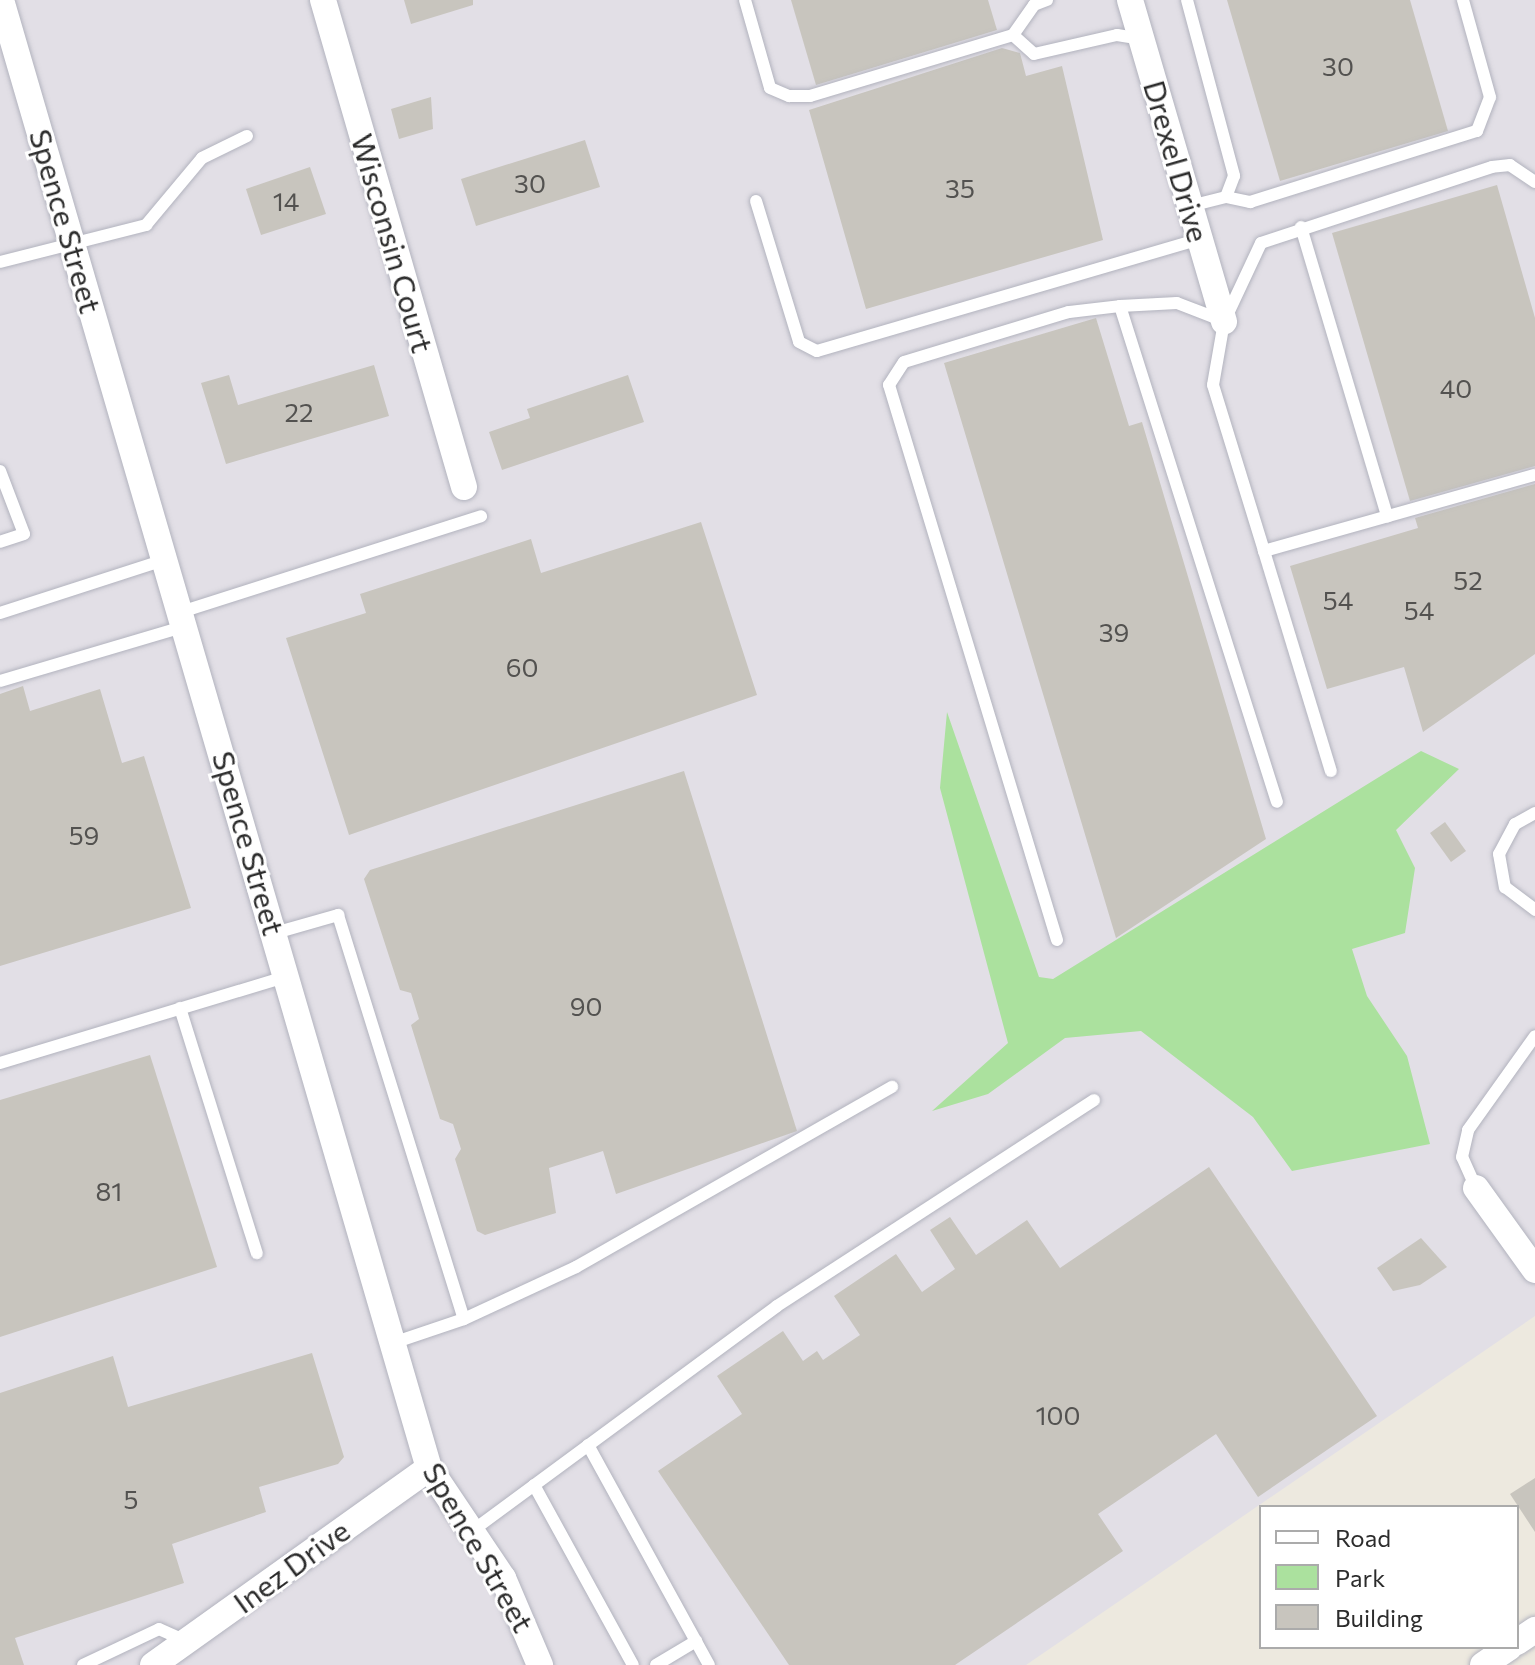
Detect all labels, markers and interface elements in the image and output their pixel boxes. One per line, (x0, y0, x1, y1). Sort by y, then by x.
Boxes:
house number: 30 (1322, 50, 1354, 82)
street label: Drexel Drive (1137, 76, 1217, 246)
street label: Spence Street (23, 125, 109, 317)
street label: Wisconsin Court (345, 130, 441, 356)
house number: 30 (514, 167, 546, 199)
house number: 35 (945, 172, 975, 204)
house number: 14 (273, 185, 299, 217)
house number: 40 (1440, 372, 1472, 404)
house number: 22 (285, 396, 313, 428)
house number: 52 (1453, 564, 1483, 596)
house number: 54 (1323, 584, 1353, 616)
house number: 54 (1404, 594, 1434, 626)
house number: 39 (1099, 616, 1129, 648)
house number: 60 (506, 651, 538, 683)
street label: Spence Street (206, 747, 292, 939)
house number: 59 (69, 819, 99, 851)
house number: 90 (570, 990, 602, 1022)
house number: 81 (96, 1175, 122, 1207)
house number: 100 (1035, 1399, 1081, 1431)
street label: Spence Street (416, 1456, 542, 1638)
house number: 5 (124, 1483, 138, 1515)
legend (1259, 1505, 1519, 1649)
street label: Inez Drive (226, 1512, 356, 1620)
text: Road (1335, 1523, 1391, 1552)
text: Park (1335, 1563, 1385, 1592)
text: Building (1335, 1603, 1423, 1632)

